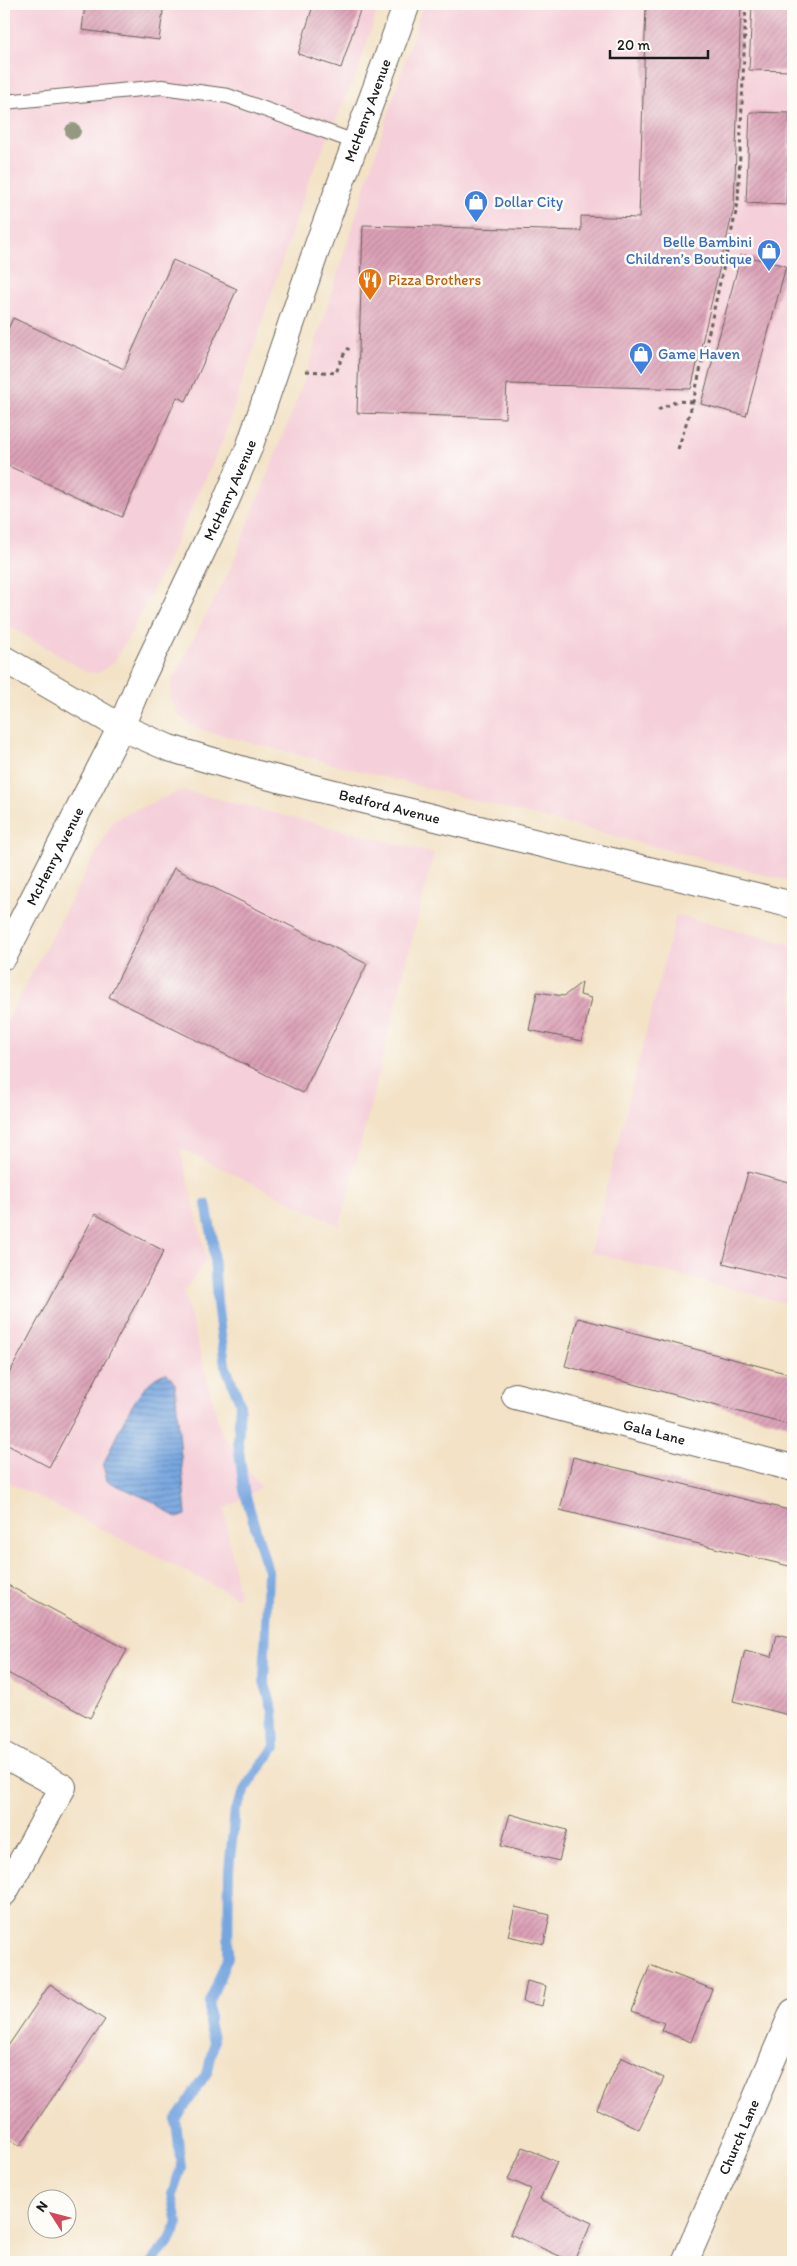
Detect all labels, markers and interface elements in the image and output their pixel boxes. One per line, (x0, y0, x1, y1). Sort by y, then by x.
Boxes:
scale bar (610, 28, 707, 60)
text: 20 m (617, 36, 651, 54)
street label: McHenry Avenue (340, 56, 395, 164)
shop icon: Dollar City (463, 189, 489, 223)
place label: Dollar City (494, 193, 563, 211)
place label: Belle Bambini Children’s Boutique (626, 233, 752, 268)
shop icon: Belle Bambini Children’s Boutique (756, 238, 782, 272)
restaurant icon: Pizza Brothers (357, 267, 383, 301)
place label: Pizza Brothers (388, 271, 481, 289)
shop icon: Game Haven (628, 341, 654, 375)
place label: Game Haven (658, 345, 741, 363)
street label: McHenry Avenue (200, 437, 260, 543)
street label: Bedford Avenue (337, 785, 442, 828)
street label: McHenry Avenue (22, 804, 88, 909)
street label: Gala Lane (621, 1415, 688, 1449)
street label: Church Lane (715, 2097, 763, 2178)
north arrow (28, 2188, 78, 2238)
text: N (32, 2198, 52, 2215)

